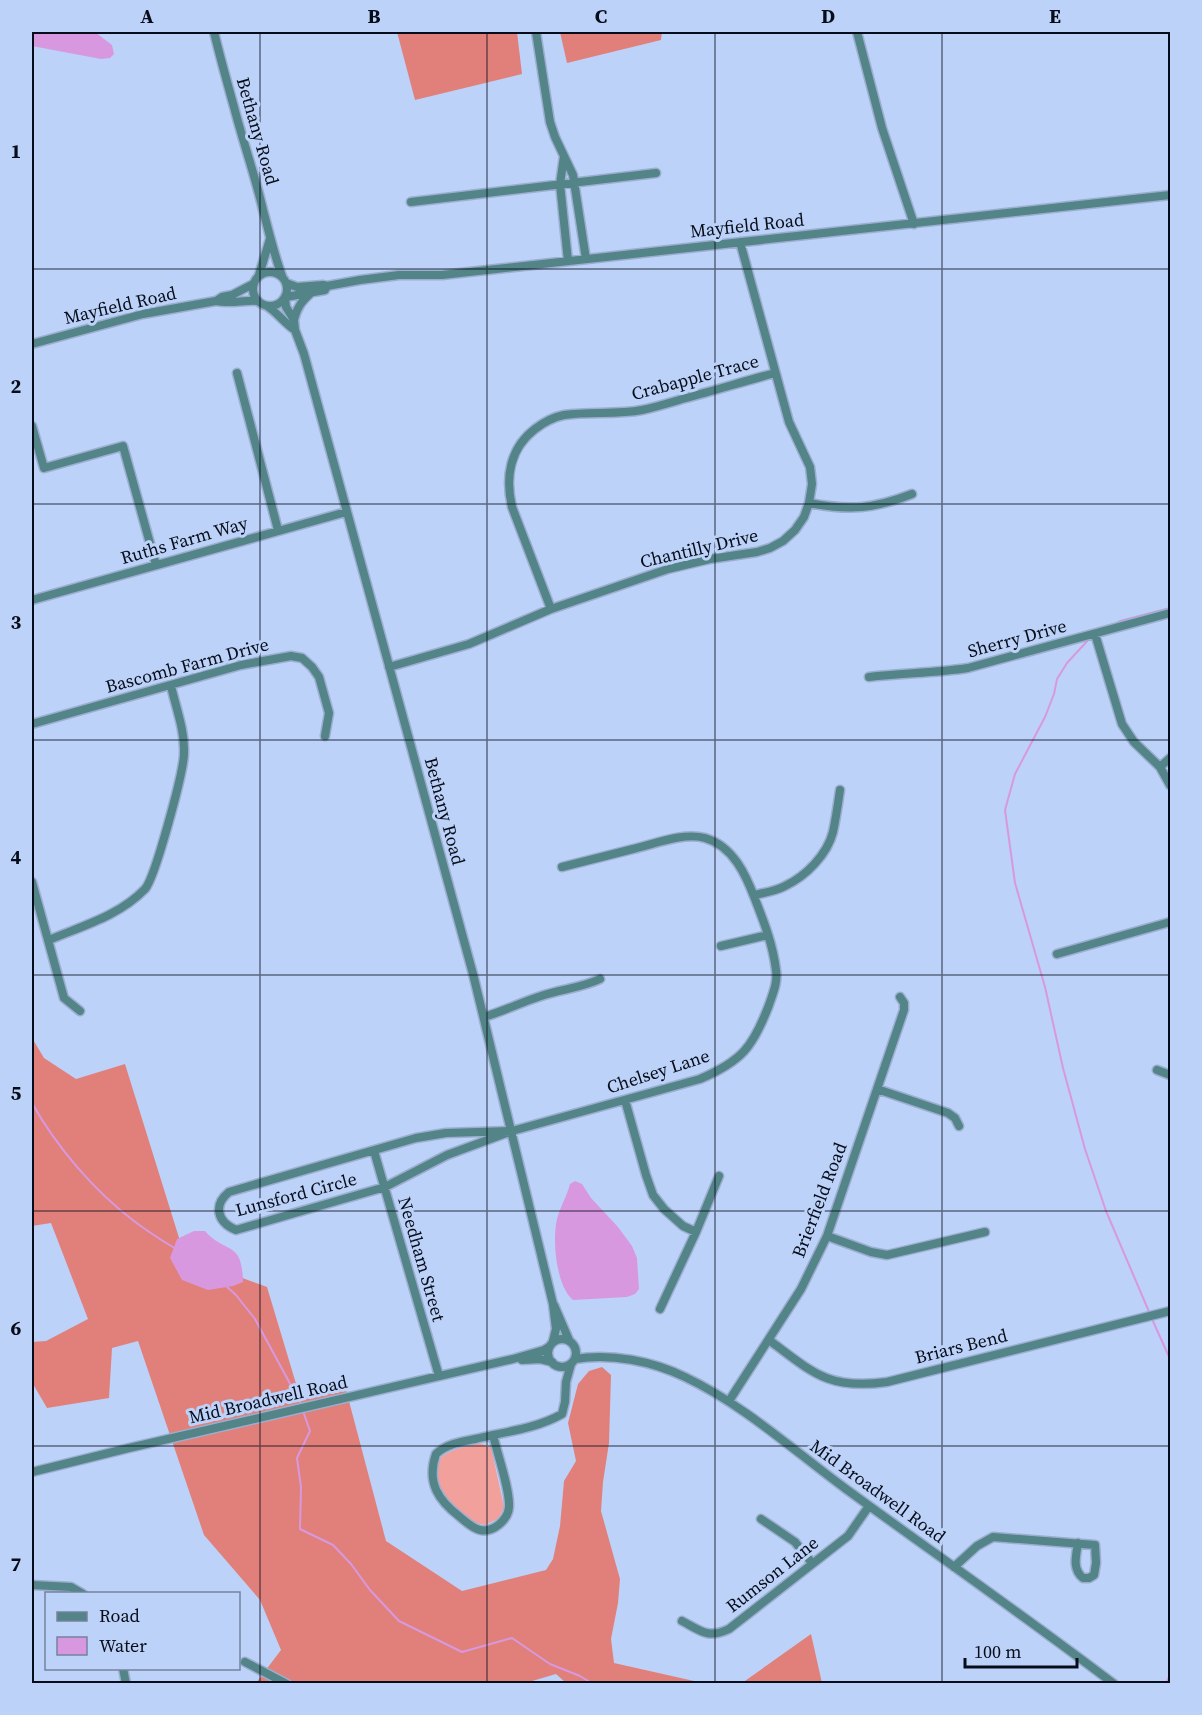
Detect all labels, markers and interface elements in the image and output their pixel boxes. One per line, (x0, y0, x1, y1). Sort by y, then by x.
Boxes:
text: A (140, 2, 154, 30)
text: B (367, 2, 381, 30)
text: C (595, 2, 607, 30)
text: D (821, 2, 835, 30)
text: E (1049, 2, 1061, 30)
street label: Bethany Road (231, 74, 285, 188)
text: 1 (11, 137, 21, 165)
street label: Mayfield Road (689, 207, 805, 243)
street label: Mayfield Road (61, 280, 179, 330)
street label: Crabapple Trace (628, 348, 762, 406)
text: 2 (11, 372, 22, 400)
street label: Ruths Farm Way (118, 510, 251, 570)
street label: Chantilly Drive (637, 522, 761, 574)
text: 3 (11, 608, 22, 636)
street label: Sherry Drive (965, 613, 1069, 663)
street label: Bascomb Farm Drive (103, 631, 271, 699)
street label: Bethany Road (419, 754, 471, 868)
text: 4 (11, 843, 22, 871)
street label: Chelsey Lane (603, 1043, 713, 1099)
text: 5 (11, 1079, 22, 1107)
street label: Brierfield Road (786, 1139, 852, 1261)
street label: Lunsford Circle (233, 1166, 359, 1222)
street label: Needham Street (392, 1194, 452, 1324)
text: 6 (11, 1314, 22, 1342)
street label: Briars Bend (912, 1322, 1010, 1370)
street label: Mid Broadwell Road (186, 1369, 350, 1429)
street label: Mid Broadwell Road (805, 1433, 951, 1549)
street label: Rumson Lane (721, 1530, 823, 1618)
text: 7 (11, 1550, 22, 1578)
legend (45, 1592, 240, 1670)
text: Road (99, 1603, 140, 1628)
scale bar (965, 1631, 1078, 1669)
text: Water (99, 1633, 147, 1658)
text: 100 m (974, 1639, 1021, 1664)

